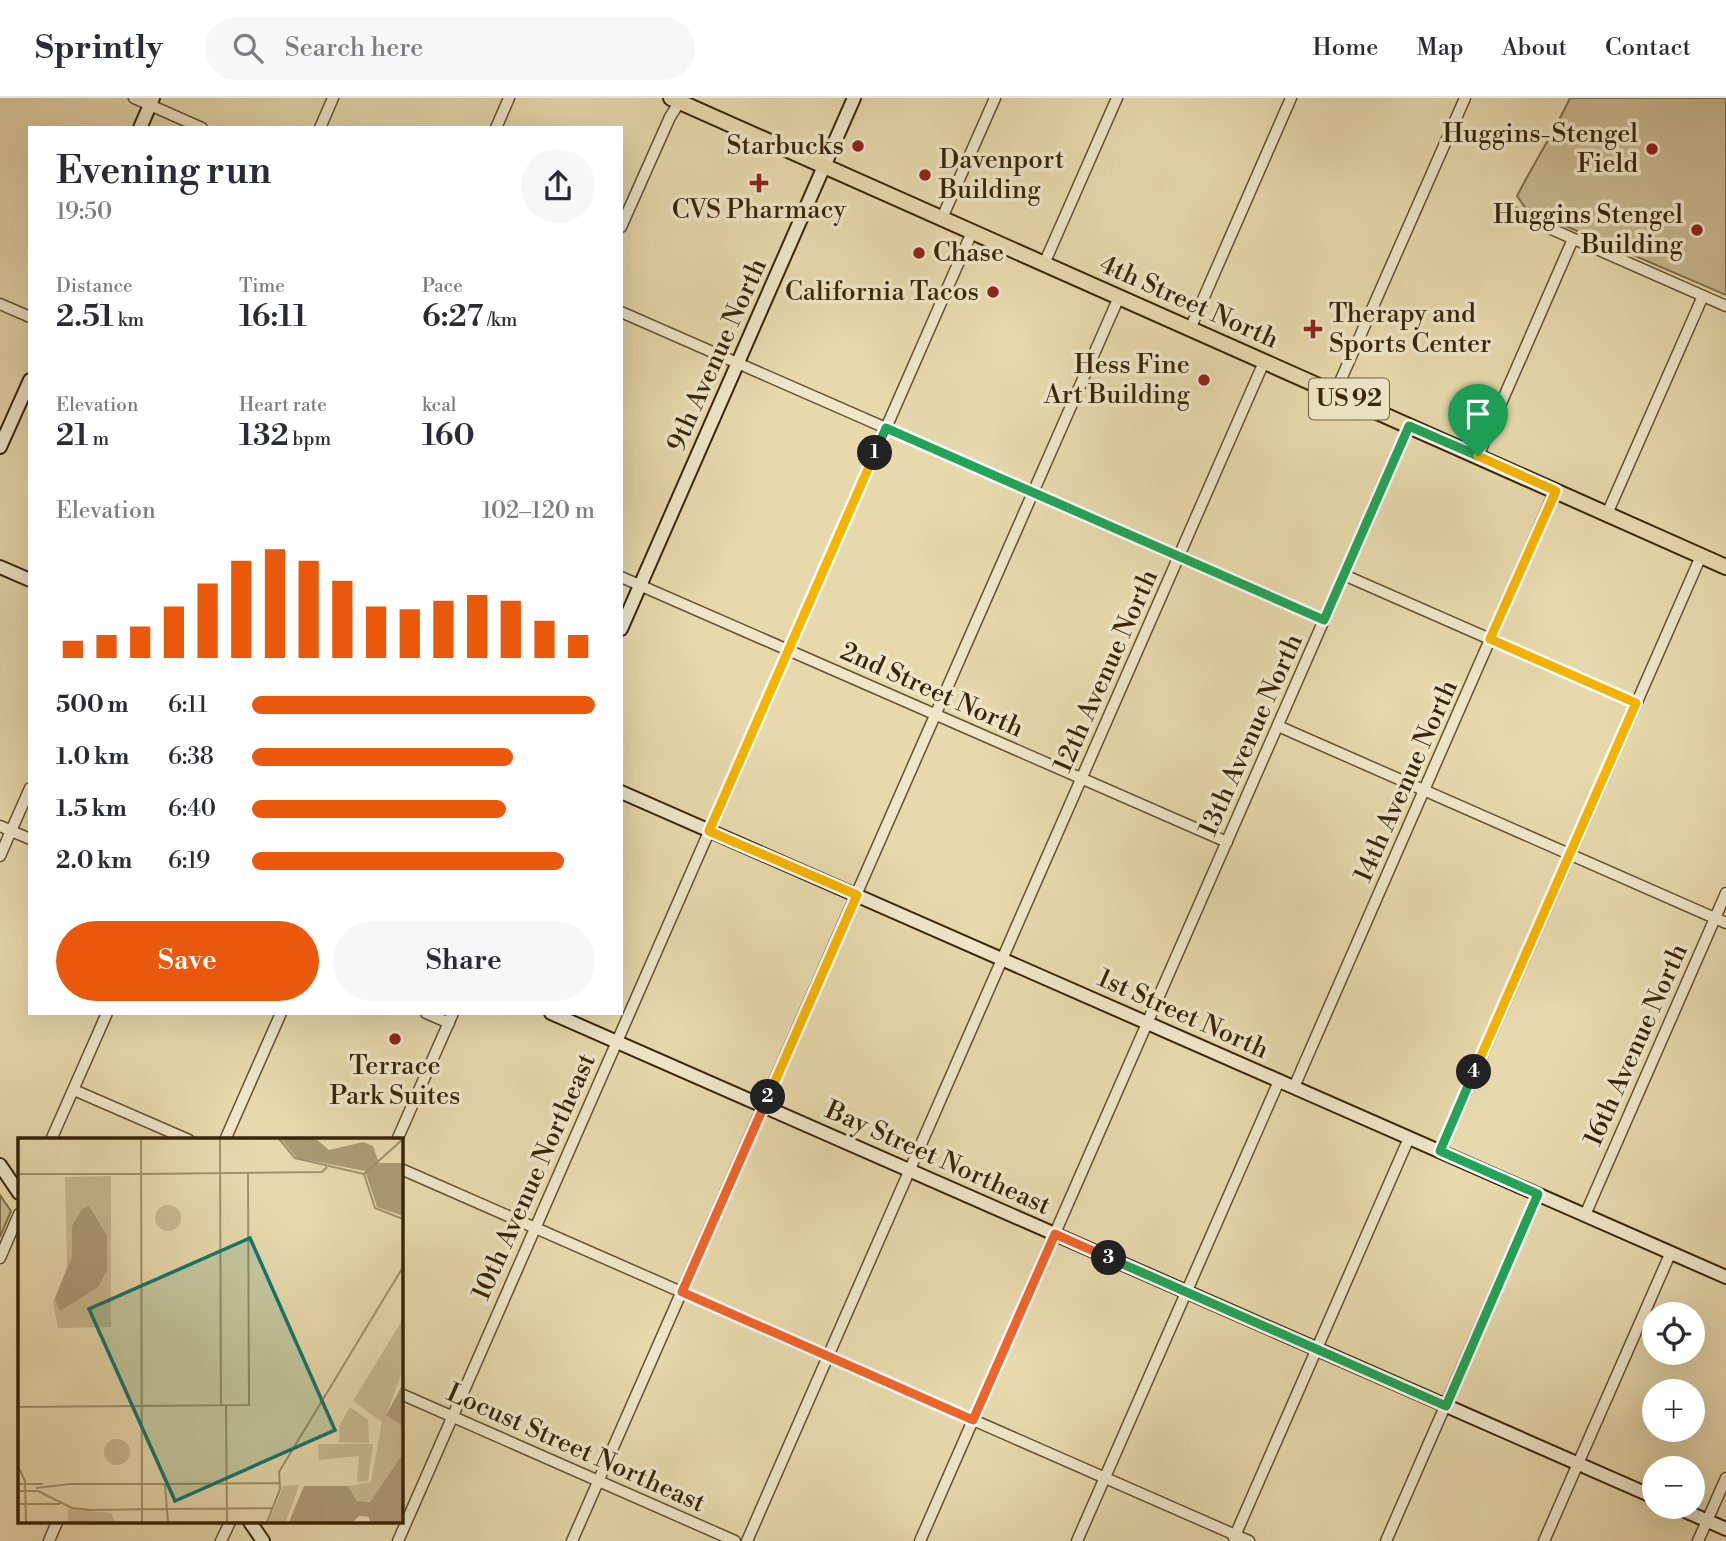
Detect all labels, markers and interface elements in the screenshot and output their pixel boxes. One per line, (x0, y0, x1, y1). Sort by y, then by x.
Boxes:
search box (205, 17, 695, 80)
text: Sprintly (35, 28, 163, 69)
icon: search (229, 29, 267, 67)
text: Search here (285, 32, 423, 64)
text: Home (1313, 33, 1378, 63)
text: Map (1416, 33, 1464, 63)
text: About (1502, 33, 1567, 63)
text: Contact (1605, 33, 1691, 63)
place label: Huggins-Stengel Field (1443, 118, 1638, 180)
place label: Starbucks (727, 130, 844, 162)
marker: Starbucks (850, 138, 866, 154)
marker: Huggins-Stengel Field (1644, 141, 1660, 157)
place label: Davenport Building (938, 144, 1064, 206)
text: Evening run (56, 148, 271, 195)
button: share (521, 149, 595, 223)
marker: Davenport Building (917, 167, 933, 183)
marker: CVS Pharmacy (751, 175, 767, 191)
place label: CVS Pharmacy (672, 194, 847, 226)
text: 19:50 (56, 198, 112, 226)
place label: Huggins Stengel Building (1493, 199, 1684, 261)
marker: Huggins Stengel Building (1689, 222, 1705, 238)
place label: Chase (933, 237, 1004, 269)
marker: Chase (911, 245, 927, 261)
street label: 4th Street North (1095, 248, 1283, 356)
street label: 9th Avenue North (660, 254, 774, 456)
text: Distance (56, 274, 133, 298)
text: Time (239, 274, 285, 298)
text: Pace (422, 274, 463, 298)
place label: California Tacos (785, 276, 979, 308)
marker: California Tacos (985, 284, 1001, 300)
text: 2.51 (56, 298, 114, 336)
text: 16:11 (239, 298, 307, 336)
text: 6:27 (422, 298, 483, 336)
place label: Therapy and Sports Center (1329, 298, 1491, 360)
text: km (114, 308, 144, 332)
text: /km (483, 308, 517, 332)
marker: Therapy and Sports Center (1303, 319, 1323, 339)
place label: Hess Fine Art Building (1043, 349, 1191, 411)
marker: Hess Fine Art Building (1196, 372, 1212, 388)
road number: US 92 (1309, 378, 1389, 420)
pin (1448, 384, 1508, 456)
text: Elevation (56, 393, 138, 417)
text: Heart rate (239, 393, 327, 417)
text: kcal (422, 393, 456, 417)
icon: arrive (1459, 395, 1497, 433)
text: 21 (56, 417, 89, 455)
text: 132 (239, 417, 289, 455)
text: 160 (422, 417, 475, 455)
text: m (89, 427, 109, 451)
text: bpm (289, 427, 331, 451)
pin: 1 (858, 436, 892, 470)
text: 1 (870, 440, 879, 464)
text: Elevation (56, 497, 156, 525)
text: 102–120 m (482, 497, 595, 525)
street label: 12th Avenue North (1047, 565, 1165, 777)
street label: 13th Avenue North (1192, 629, 1310, 841)
street label: 2nd Street North (835, 635, 1029, 745)
street label: 14th Avenue North (1347, 675, 1465, 887)
text: 500 m (56, 691, 128, 719)
text: 6:11 (168, 691, 208, 719)
text: 1.0 km (56, 743, 129, 771)
text: 6:38 (168, 743, 214, 771)
text: 1.5 km (56, 795, 127, 823)
text: 6:40 (168, 795, 216, 823)
text: 2.0 km (56, 847, 132, 875)
text: 6:19 (168, 847, 210, 875)
button: Save (56, 921, 319, 1001)
button: Share (333, 921, 595, 1001)
street label: 16th Avenue North (1577, 939, 1695, 1151)
street label: 1st Street North (1092, 962, 1274, 1066)
marker: Terrace Park Suites (387, 1031, 403, 1047)
street label: 10th Avenue Northeast (465, 1049, 603, 1305)
place label: Terrace Park Suites (330, 1050, 460, 1112)
pin: 4 (1456, 1054, 1492, 1090)
text: 4 (1467, 1059, 1480, 1083)
pin: 2 (750, 1080, 786, 1114)
text: 2 (762, 1084, 773, 1108)
street label: Bay Street Northeast (820, 1094, 1055, 1222)
inset map (18, 1138, 402, 1524)
pin: 3 (1092, 1240, 1126, 1276)
text: 3 (1103, 1245, 1114, 1269)
map controls (1642, 1302, 1705, 1519)
button: locate (1642, 1302, 1705, 1365)
street label: Locust Street Northeast (442, 1377, 710, 1519)
button: + (1642, 1379, 1705, 1442)
button: − (1642, 1456, 1705, 1519)

